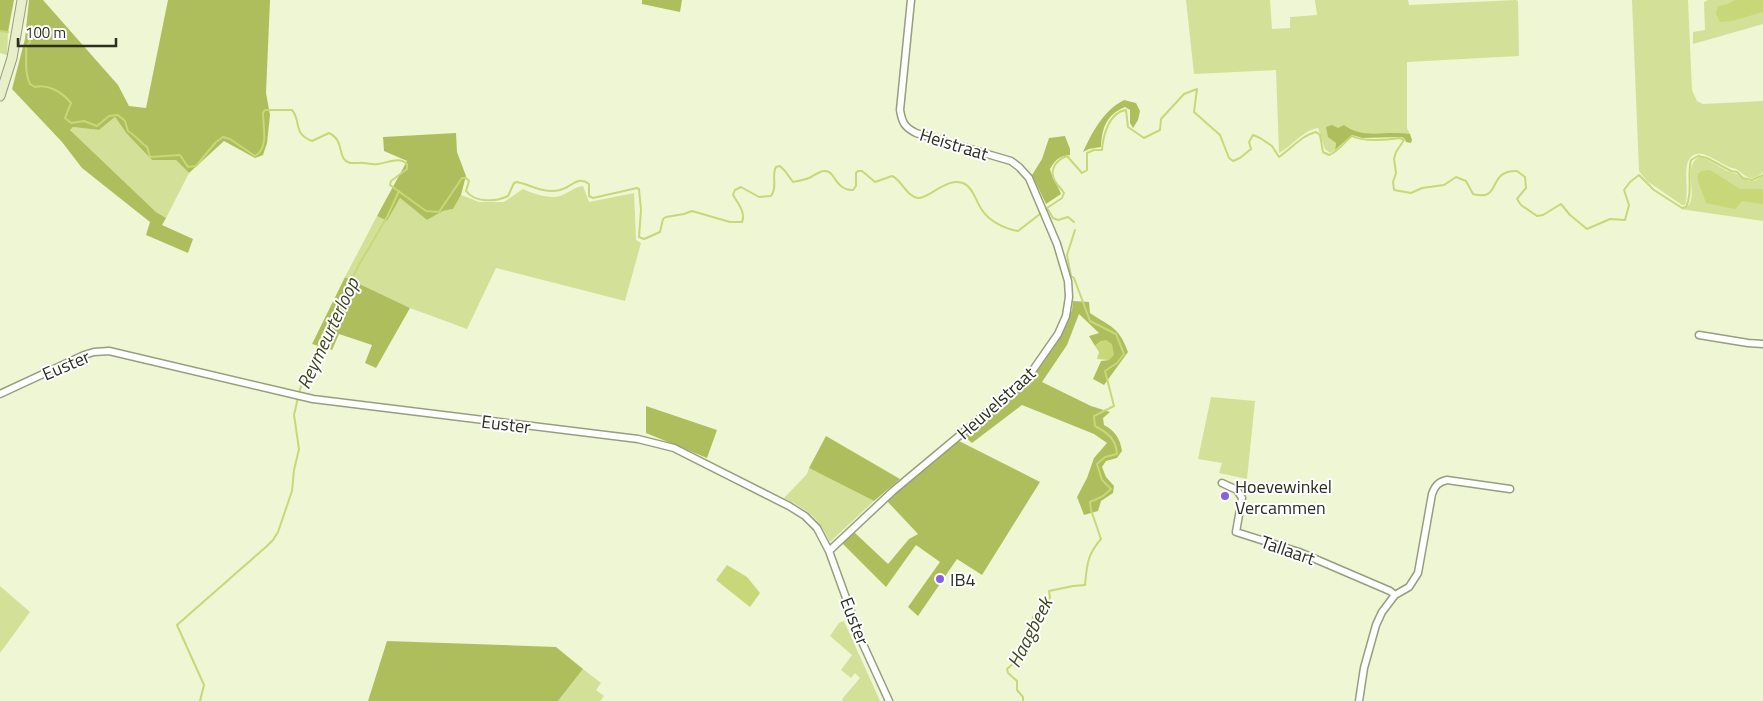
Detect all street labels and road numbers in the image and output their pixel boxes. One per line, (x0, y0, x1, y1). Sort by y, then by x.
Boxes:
street label: Heistraat (916, 121, 992, 167)
street label: Euster (38, 343, 94, 387)
street label: Heuvelstraat (951, 360, 1042, 446)
street label: Euster (480, 408, 532, 440)
street label: Tallaart (1257, 528, 1319, 572)
street label: Euster (834, 593, 876, 649)

